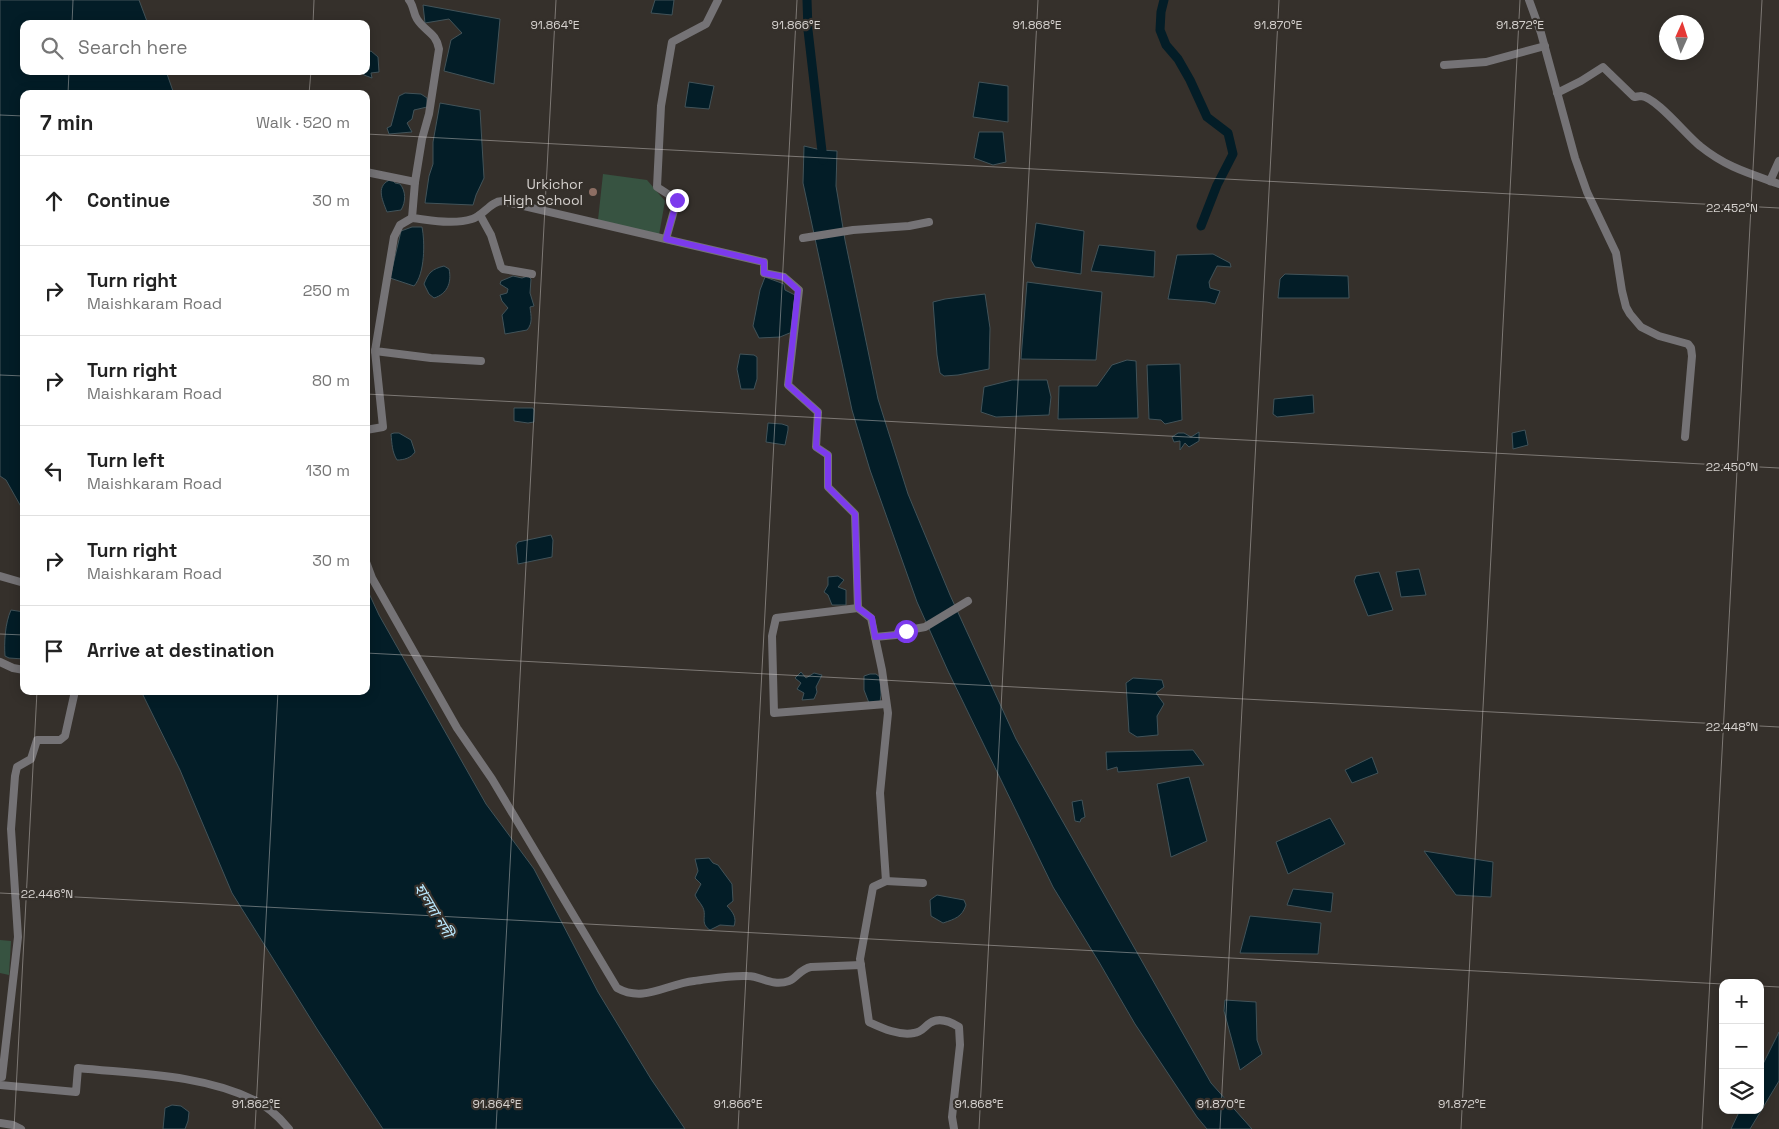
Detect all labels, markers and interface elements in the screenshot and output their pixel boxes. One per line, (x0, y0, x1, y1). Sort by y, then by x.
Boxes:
north arrow (1659, 15, 1704, 60)
text: 91.864°E (530, 17, 580, 33)
text: 91.866°E (772, 17, 821, 33)
text: 91.868°E (1012, 17, 1062, 33)
text: 91.870°E (1254, 17, 1302, 33)
text: 91.872°E (1496, 17, 1544, 33)
search box (20, 20, 370, 75)
icon: search (38, 34, 66, 62)
text: Search here (78, 35, 188, 60)
text: 7 min (40, 109, 93, 136)
text: Walk · 520 m (256, 112, 350, 133)
place label: Urkichor High School (503, 175, 583, 209)
marker: Urkichor High School (587, 186, 599, 198)
icon: ahead (40, 187, 68, 215)
text: Continue (87, 188, 170, 213)
route end (666, 189, 689, 212)
text: 30 m (312, 190, 350, 211)
text: 22.452°N (1706, 200, 1758, 216)
text: Turn right (87, 268, 177, 293)
icon: right (40, 277, 68, 305)
text: 250 m (303, 280, 350, 301)
text: Maishkaram Road (87, 293, 222, 314)
text: Turn right (87, 358, 177, 383)
icon: right (40, 367, 68, 395)
text: 80 m (312, 370, 350, 391)
text: Maishkaram Road (87, 383, 222, 404)
text: Turn left (87, 448, 165, 473)
icon: left (40, 457, 68, 485)
text: 22.450°N (1706, 459, 1758, 475)
text: 130 m (306, 460, 350, 481)
text: Maishkaram Road (87, 473, 222, 494)
text: Turn right (87, 538, 177, 563)
icon: right (40, 547, 68, 575)
text: 30 m (312, 550, 350, 571)
text: Maishkaram Road (87, 563, 222, 584)
route start (895, 620, 918, 643)
icon: arrive (40, 637, 68, 665)
text: Arrive at destination (87, 638, 275, 663)
text: 22.448°N (1706, 719, 1758, 735)
water label: হালদা নদী (410, 879, 459, 943)
text: 22.446°N (21, 886, 73, 902)
map controls (1719, 979, 1764, 1114)
button: + (1719, 979, 1764, 1024)
button: − (1719, 1024, 1764, 1069)
button: layers (1719, 1069, 1764, 1114)
text: 91.862°E (232, 1096, 281, 1112)
text: 91.864°E (472, 1096, 522, 1112)
text: 91.866°E (714, 1096, 763, 1112)
text: 91.868°E (954, 1096, 1004, 1112)
text: 91.870°E (1197, 1096, 1245, 1112)
text: 91.872°E (1438, 1096, 1486, 1112)

